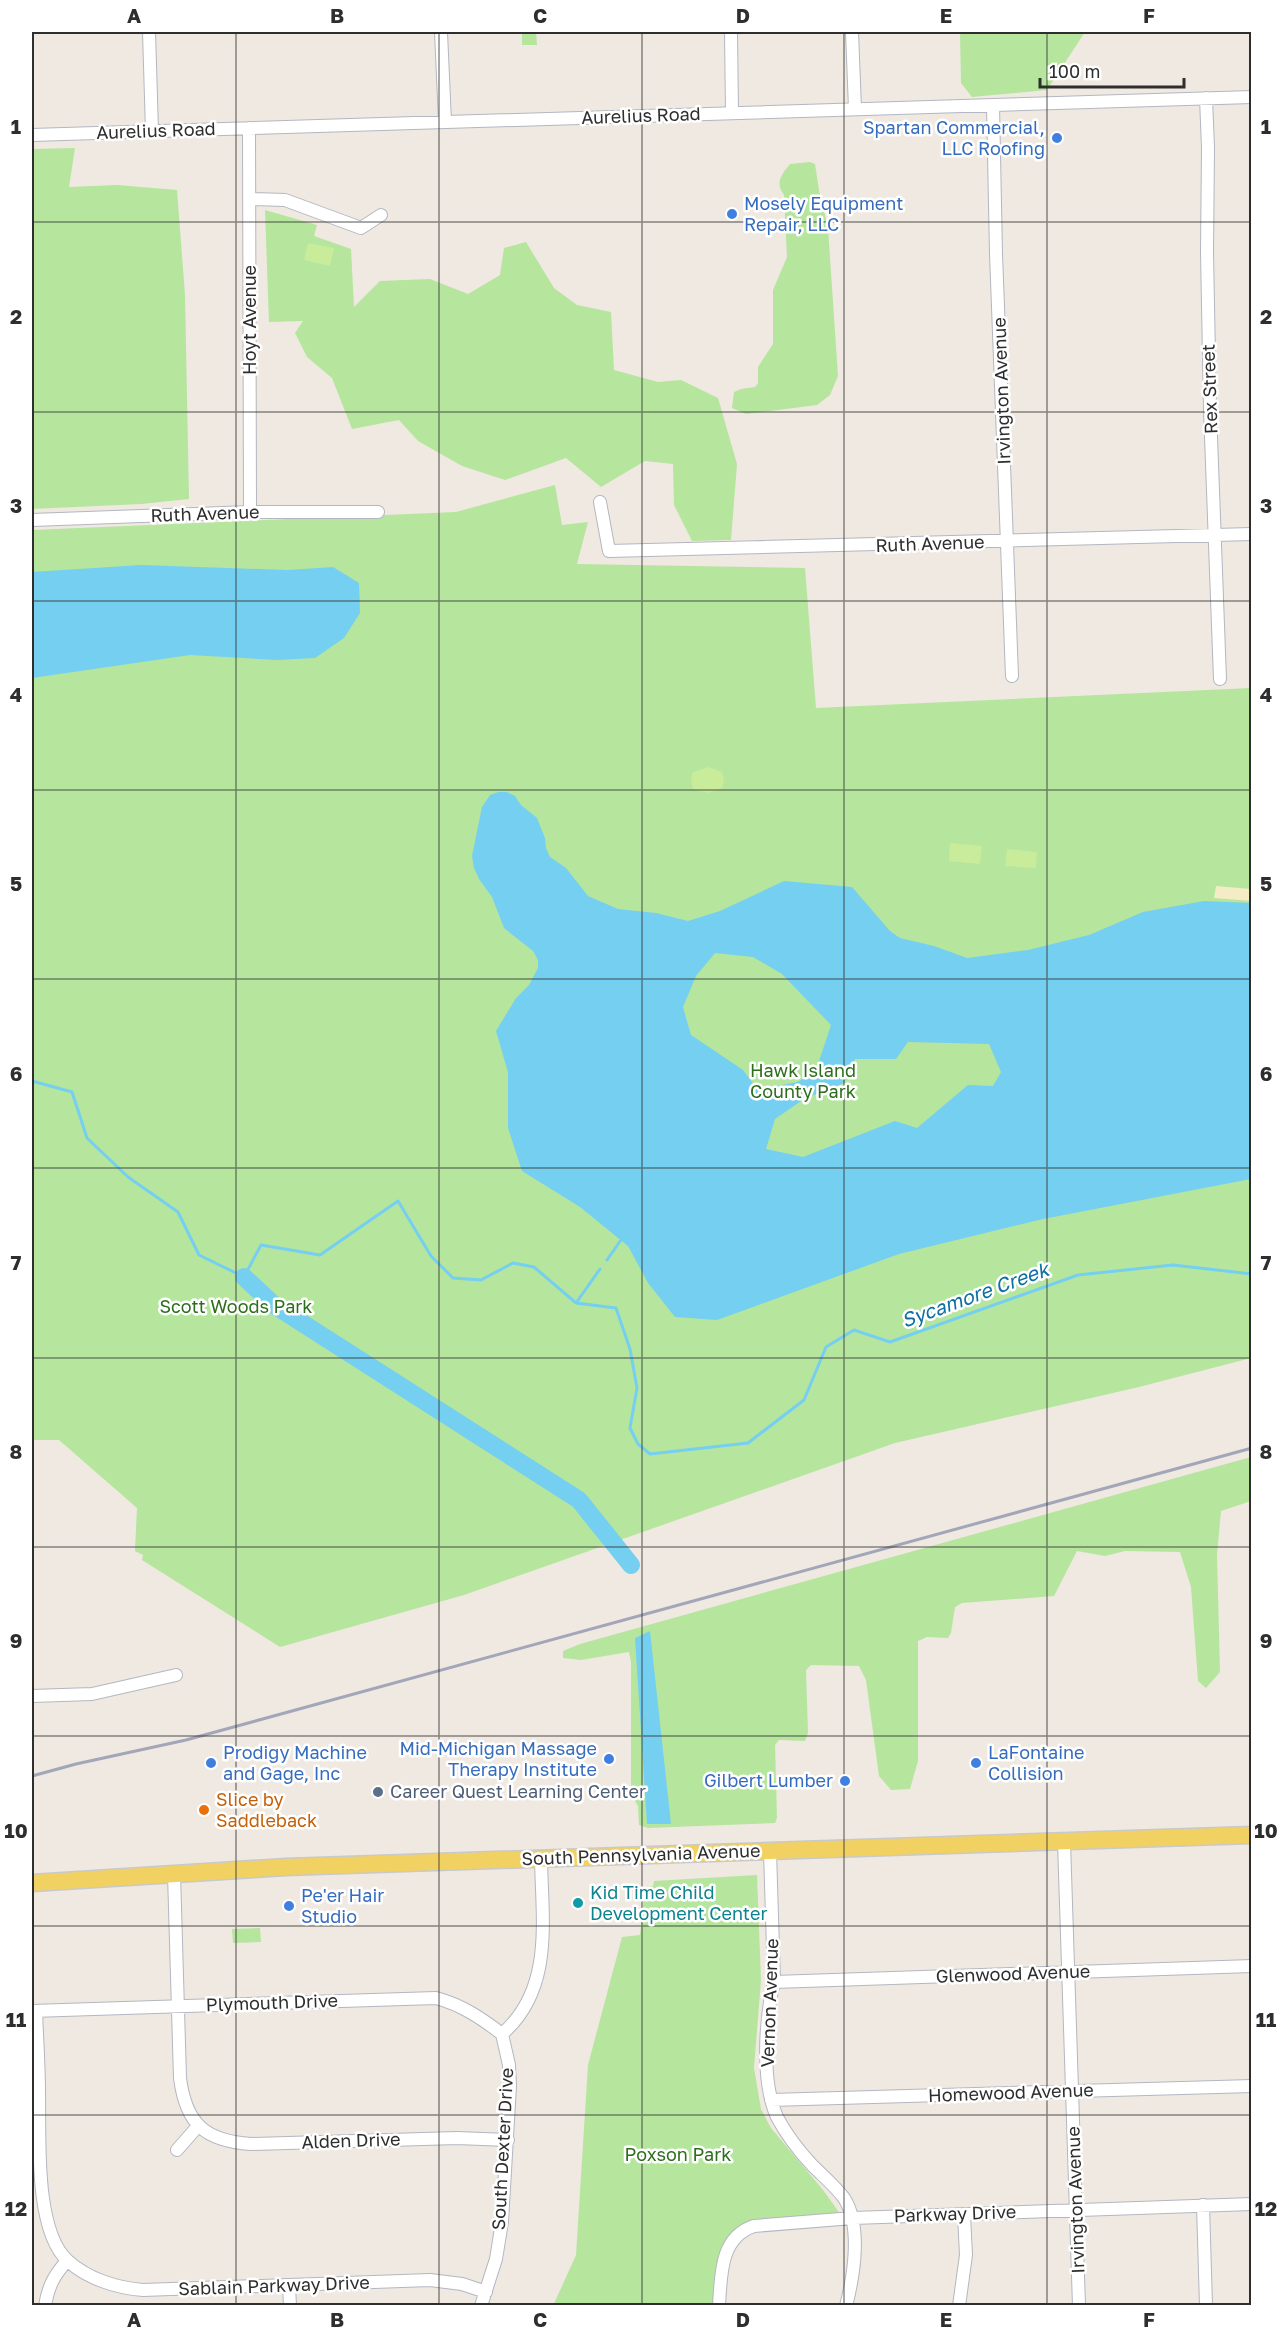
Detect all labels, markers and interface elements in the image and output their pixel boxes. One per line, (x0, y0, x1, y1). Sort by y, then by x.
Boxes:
text: A (127, 3, 141, 27)
text: B (330, 3, 344, 27)
text: C (533, 3, 547, 27)
text: D (736, 3, 750, 27)
text: E (940, 3, 952, 27)
text: F (1143, 3, 1155, 27)
scale bar (1040, 51, 1184, 89)
text: 100 m (1049, 60, 1100, 82)
street label: Aurelius Road (581, 102, 701, 128)
text: 1 (11, 114, 21, 138)
text: 1 (1261, 114, 1271, 138)
place label: Spartan Commercial, LLC Roofing (863, 116, 1045, 159)
street label: Aurelius Road (96, 117, 216, 143)
marker: Spartan Commercial, LLC Roofing (1050, 131, 1064, 145)
place label: Mosely Equipment Repair, LLC (744, 192, 903, 235)
marker: Mosely Equipment Repair, LLC (725, 207, 739, 221)
street label: Hoyt Avenue (238, 265, 260, 375)
text: 2 (10, 304, 22, 328)
text: 2 (1260, 304, 1272, 328)
street label: Irvington Avenue (987, 317, 1015, 465)
street label: Rex Street (1196, 344, 1222, 434)
text: 3 (10, 493, 22, 517)
text: 3 (1260, 493, 1272, 517)
street label: Ruth Avenue (150, 500, 260, 526)
street label: Ruth Avenue (875, 530, 985, 556)
text: 4 (10, 682, 22, 706)
text: 4 (1260, 682, 1272, 706)
text: 5 (10, 871, 22, 895)
text: 5 (1260, 871, 1272, 895)
park label: Hawk Island County Park (750, 1059, 856, 1102)
text: 6 (10, 1061, 22, 1085)
text: 6 (1260, 1061, 1272, 1085)
text: 7 (11, 1250, 22, 1274)
text: 7 (1261, 1250, 1272, 1274)
water label: Sycamore Creek (898, 1255, 1055, 1333)
park label: Scott Woods Park (159, 1295, 313, 1317)
text: 8 (10, 1439, 22, 1463)
text: 8 (1260, 1439, 1272, 1463)
text: 9 (10, 1628, 22, 1652)
text: 9 (1260, 1628, 1272, 1652)
place label: Mid-Michigan Massage Therapy Institute (400, 1737, 597, 1780)
place label: Prodigy Machine and Gage, Inc (223, 1741, 367, 1784)
place label: LaFontaine Collision (988, 1741, 1085, 1784)
marker: Mid-Michigan Massage Therapy Institute (602, 1752, 616, 1766)
marker: Prodigy Machine and Gage, Inc (204, 1756, 218, 1770)
marker: LaFontaine Collision (969, 1756, 983, 1770)
place label: Gilbert Lumber (704, 1769, 833, 1791)
marker: Gilbert Lumber (838, 1774, 852, 1788)
place label: Career Quest Learning Center (390, 1780, 646, 1802)
marker: Career Quest Learning Center (371, 1785, 385, 1799)
place label: Slice by Saddleback (216, 1788, 317, 1831)
marker: Slice by Saddleback (197, 1803, 211, 1817)
text: 10 (4, 1818, 28, 1842)
text: 10 (1254, 1818, 1278, 1842)
street label: South Pennsylvania Avenue (521, 1839, 761, 1869)
place label: Kid Time Child Development Center (590, 1881, 767, 1924)
place label: Pe'er Hair Studio (301, 1884, 384, 1927)
marker: Kid Time Child Development Center (571, 1896, 585, 1910)
marker: Pe'er Hair Studio (282, 1899, 296, 1913)
street label: Vernon Avenue (756, 1938, 782, 2068)
street label: Glenwood Avenue (935, 1959, 1091, 1987)
street label: Plymouth Drive (205, 1989, 338, 2015)
text: 11 (6, 2007, 26, 2031)
text: 11 (1256, 2007, 1276, 2031)
street label: South Dexter Drive (487, 2067, 517, 2231)
street label: Homewood Avenue (928, 2078, 1094, 2106)
street label: Irvington Avenue (1061, 2126, 1089, 2274)
street label: Alden Drive (301, 2127, 401, 2153)
park label: Poxson Park (625, 2143, 731, 2165)
text: 12 (5, 2196, 27, 2220)
text: 12 (1255, 2196, 1277, 2220)
street label: Parkway Drive (893, 2200, 1016, 2226)
street label: Sablain Parkway Drive (178, 2271, 370, 2299)
text: A (127, 2307, 141, 2331)
text: B (330, 2307, 344, 2331)
text: C (533, 2307, 547, 2331)
text: D (736, 2307, 750, 2331)
text: E (940, 2307, 952, 2331)
text: F (1143, 2307, 1155, 2331)

